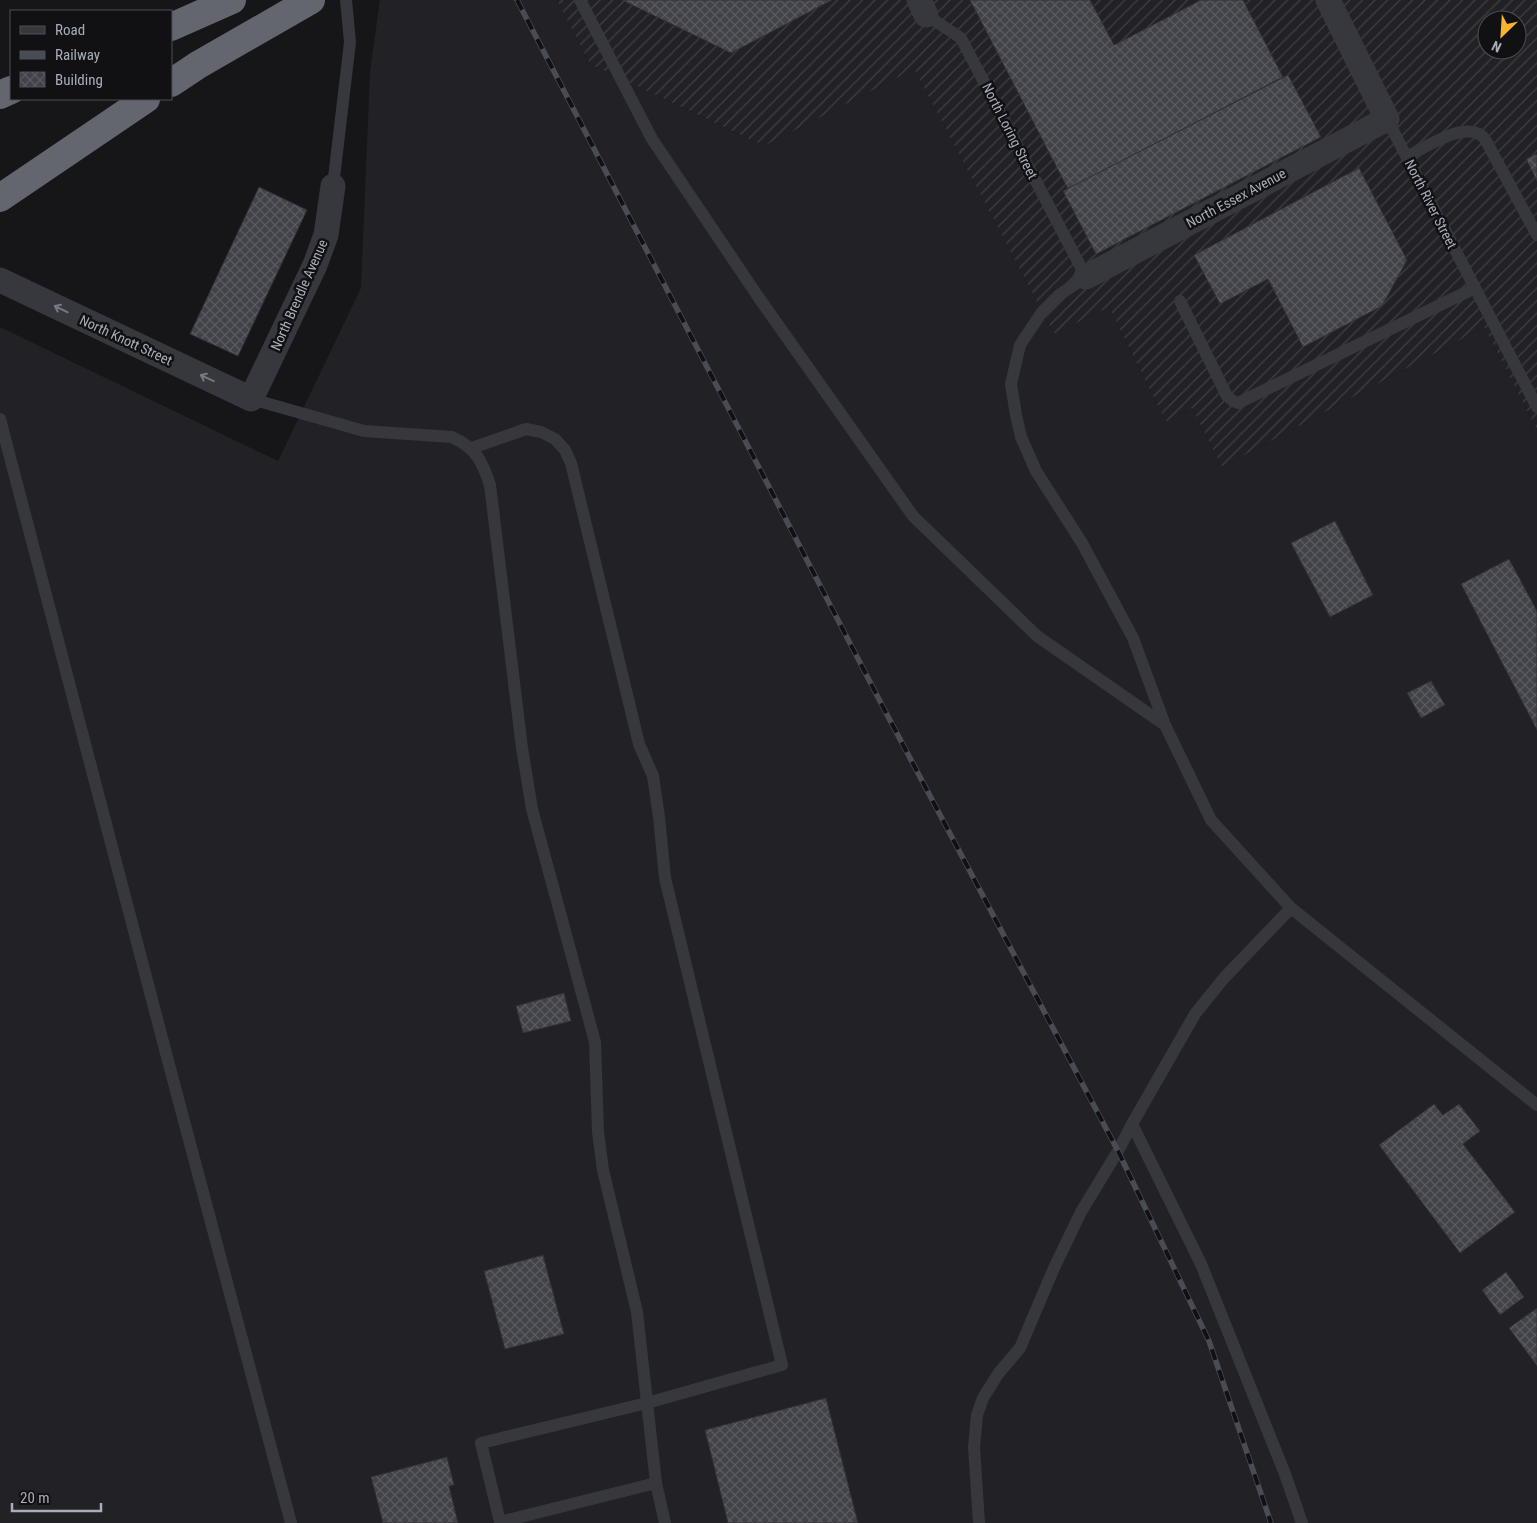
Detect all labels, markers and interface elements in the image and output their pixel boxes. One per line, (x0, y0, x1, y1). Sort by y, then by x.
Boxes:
legend (10, 10, 172, 100)
north arrow (1477, 10, 1527, 60)
text: Road (55, 21, 85, 39)
text: N (1489, 38, 1504, 56)
text: Railway (55, 46, 100, 64)
text: Building (55, 71, 103, 89)
street label: North Loring Street (979, 80, 1041, 182)
street label: North River Street (1402, 157, 1460, 251)
street label: North Essex Avenue (1184, 165, 1289, 231)
street label: North Brendle Avenue (267, 237, 331, 353)
one-way arrow (53, 304, 68, 314)
street label: North Knott Street (77, 312, 175, 368)
one-way arrow (200, 373, 215, 383)
scale bar (12, 1480, 101, 1512)
text: 20 m (20, 1489, 50, 1507)

